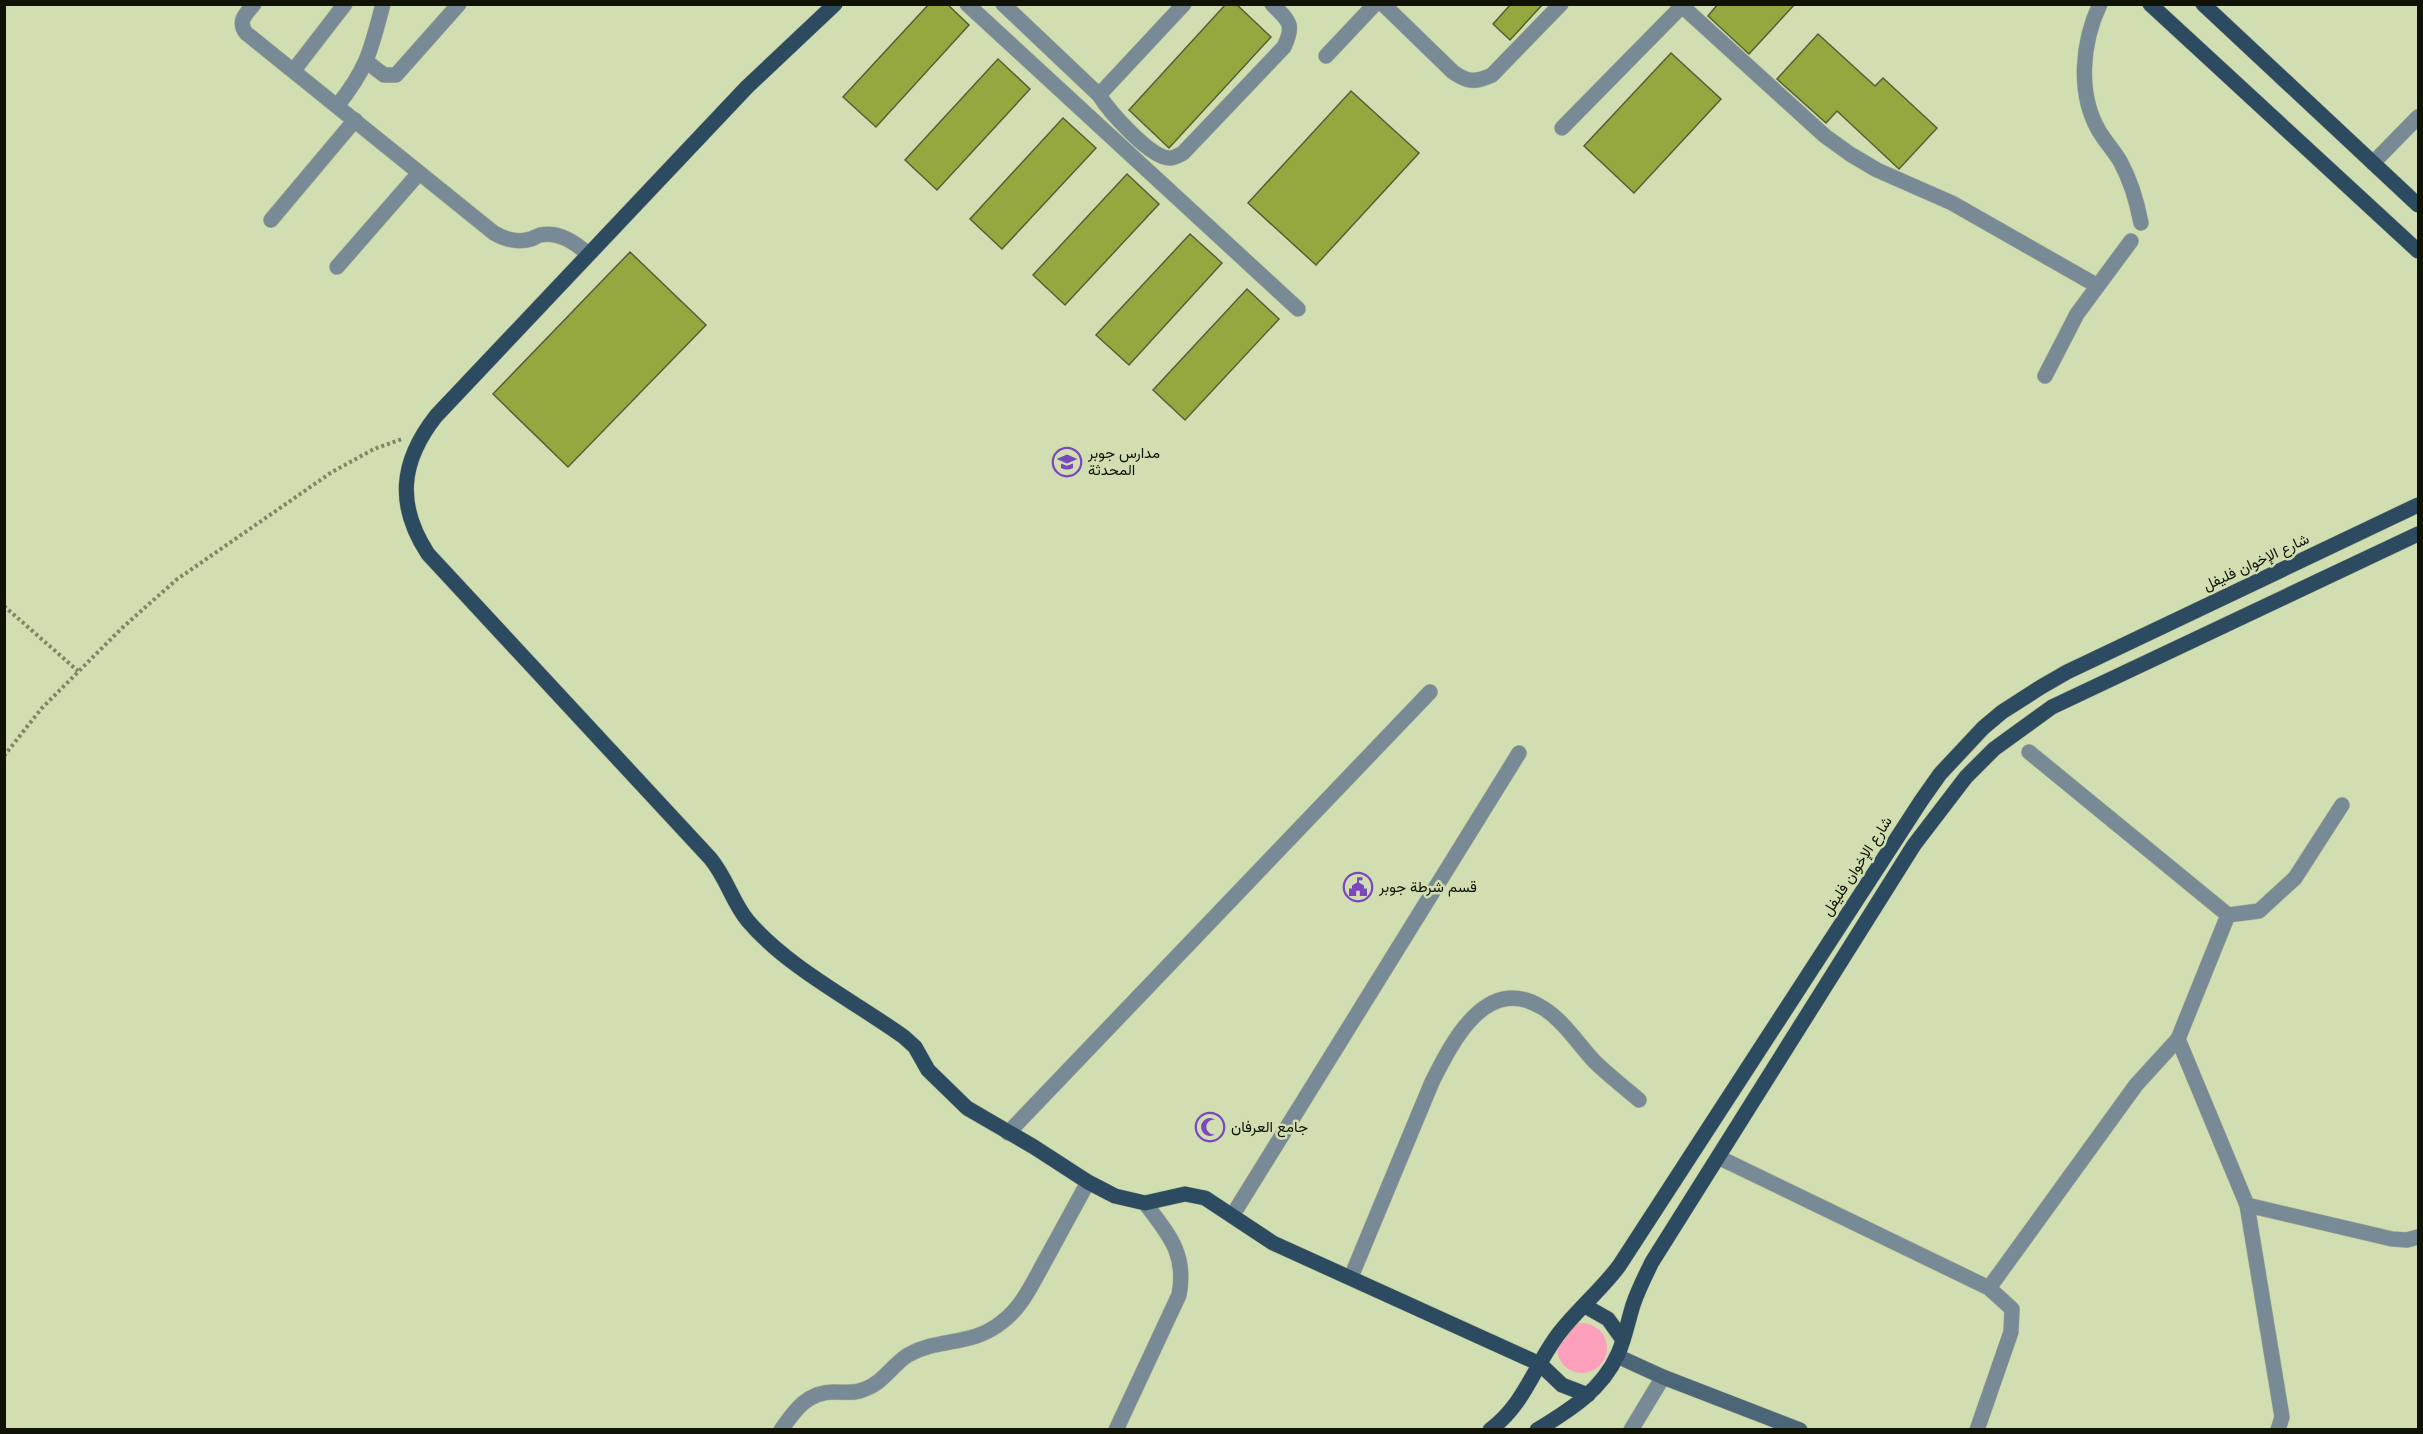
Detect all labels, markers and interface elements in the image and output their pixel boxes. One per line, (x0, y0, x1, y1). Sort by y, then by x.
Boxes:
place label: مدارس جوبر المحدثة (1087, 442, 1160, 480)
school or university icon: مدارس جوبر المحدثة (1051, 446, 1083, 478)
street label: شارع الإخوان فليفل (2199, 528, 2313, 596)
street label: شارع الإخوان فليفل (1816, 812, 1898, 920)
public building icon: قسم شرطة جوبر (1342, 871, 1374, 903)
place label: قسم شرطة جوبر (1378, 876, 1477, 897)
mosque icon: جامع العرفان (1194, 1111, 1226, 1143)
place label: جامع العرفان (1231, 1116, 1308, 1138)

